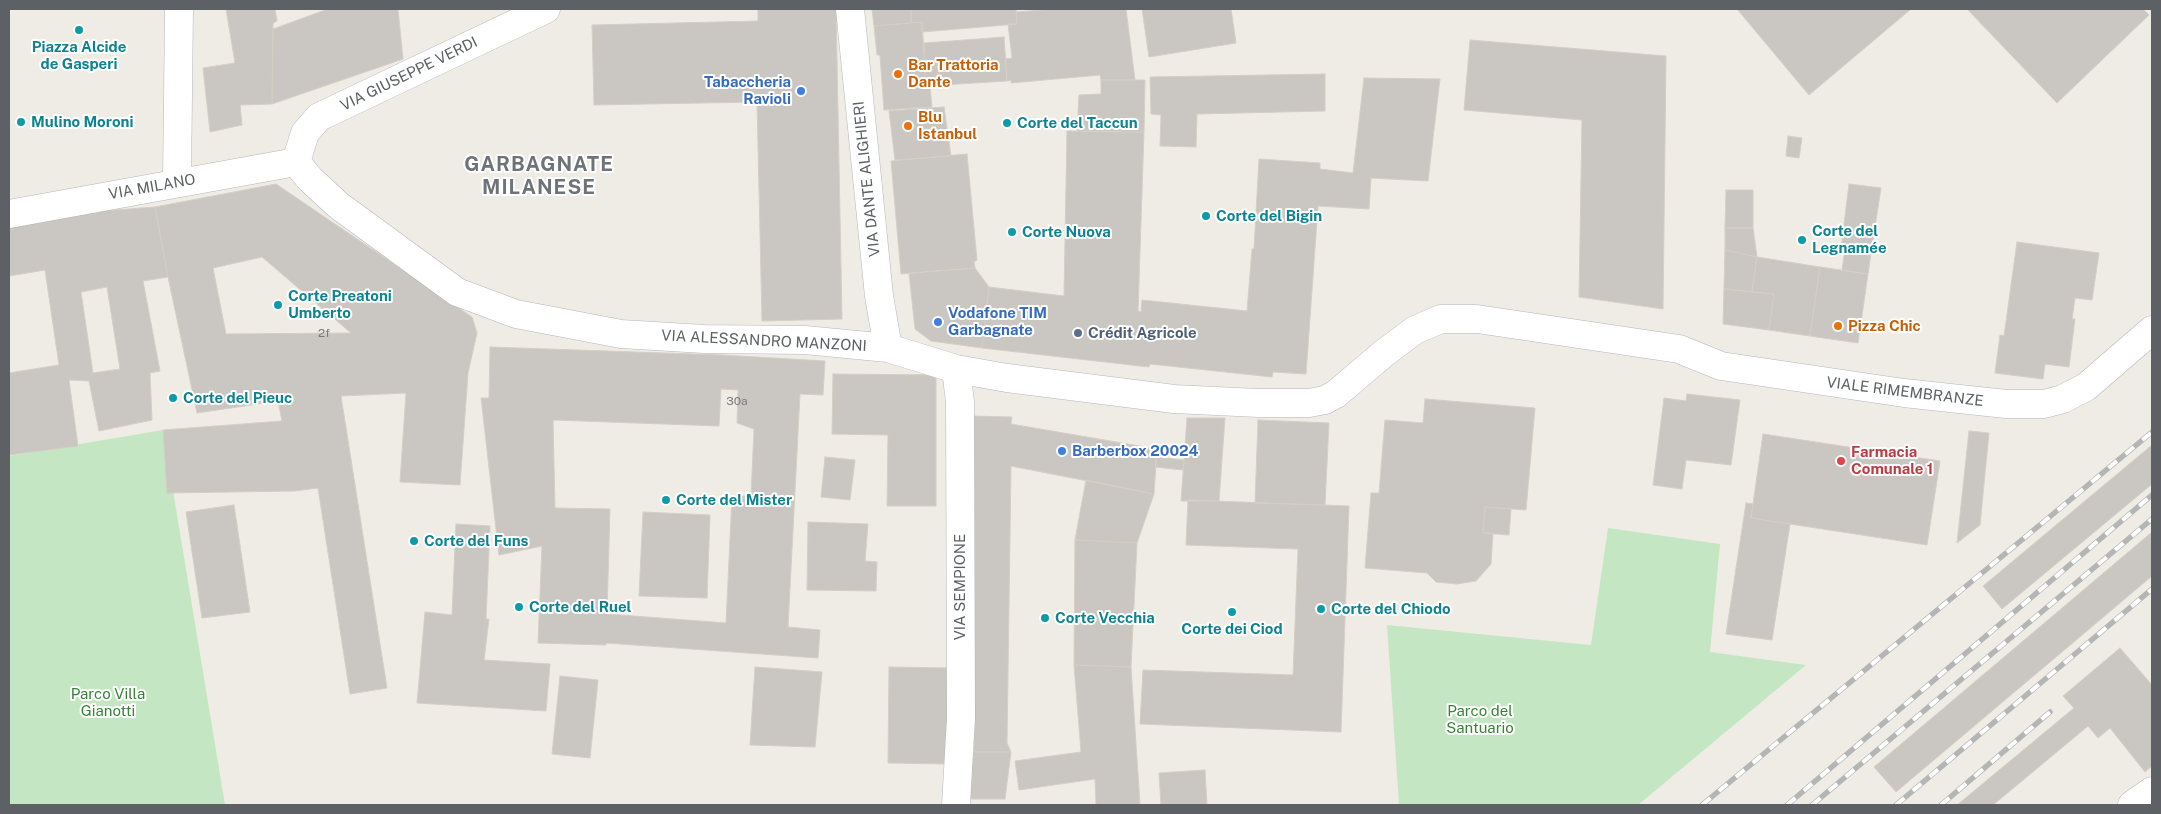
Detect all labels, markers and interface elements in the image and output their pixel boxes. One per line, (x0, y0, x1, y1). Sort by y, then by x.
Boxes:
marker: Piazza Alcide de Gasperi (73, 24, 85, 36)
street label: VIA GIUSEPPE VERDI (338, 33, 480, 115)
place label: Piazza Alcide de Gasperi (32, 38, 126, 73)
place label: Bar Trattoria Dante (908, 56, 999, 91)
marker: Bar Trattoria Dante (892, 68, 904, 80)
place label: Tabaccheria Ravioli (704, 73, 791, 108)
marker: Tabaccheria Ravioli (795, 85, 807, 97)
street label: VIA DANTE ALIGHIERI (850, 100, 884, 258)
place label: Blu Istanbul (918, 108, 977, 143)
place label: Mulino Moroni (31, 113, 133, 131)
place label: Corte del Taccun (1017, 114, 1138, 132)
marker: Mulino Moroni (15, 116, 27, 128)
marker: Corte del Taccun (1001, 117, 1013, 129)
marker: Blu Istanbul (902, 120, 914, 132)
district label: GARBAGNATE MILANESE (463, 153, 615, 200)
street label: VIA MILANO (107, 170, 197, 204)
place label: Corte del Bigin (1216, 207, 1322, 225)
marker: Corte del Bigin (1200, 210, 1212, 222)
place label: Corte del Legnamée (1812, 222, 1887, 257)
place label: Corte Nuova (1022, 223, 1111, 241)
marker: Corte Nuova (1006, 226, 1018, 238)
marker: Corte del Legnamée (1796, 234, 1808, 246)
place label: Corte Preatoni Umberto (288, 287, 392, 322)
marker: Corte Preatoni Umberto (272, 299, 284, 311)
place label: Vodafone TIM Garbagnate (948, 304, 1047, 339)
marker: Vodafone TIM Garbagnate (932, 316, 944, 328)
place label: Pizza Chic (1848, 317, 1921, 335)
marker: Pizza Chic (1832, 320, 1844, 332)
place label: Crédit Agricole (1088, 324, 1197, 342)
house number: 2f (318, 326, 330, 340)
street label: VIA ALESSANDRO MANZONI (661, 327, 867, 355)
marker: Crédit Agricole (1072, 327, 1084, 339)
street label: VIALE RIMEMBRANZE (1825, 373, 1985, 411)
place label: Corte del Pieuc (183, 389, 292, 407)
marker: Corte del Pieuc (167, 392, 179, 404)
house number: 30a (726, 394, 748, 408)
place label: Barberbox 20024 (1072, 442, 1198, 460)
place label: Farmacia Comunale 1 (1851, 443, 1933, 478)
marker: Barberbox 20024 (1056, 445, 1068, 457)
marker: Farmacia Comunale 1 (1835, 455, 1847, 467)
place label: Corte del Mister (676, 491, 792, 509)
marker: Corte del Mister (660, 494, 672, 506)
place label: Corte del Funs (424, 532, 528, 550)
street label: VIA SEMPIONE (951, 534, 969, 640)
marker: Corte del Funs (408, 535, 420, 547)
place label: Corte del Ruel (529, 598, 632, 616)
place label: Corte del Chiodo (1331, 600, 1451, 618)
marker: Corte del Ruel (513, 601, 525, 613)
marker: Corte del Chiodo (1315, 603, 1327, 615)
marker: Corte dei Ciod (1226, 606, 1238, 618)
place label: Corte Vecchia (1055, 609, 1155, 627)
marker: Corte Vecchia (1039, 612, 1051, 624)
place label: Corte dei Ciod (1181, 620, 1283, 638)
park label: Parco Villa Gianotti (71, 685, 145, 720)
park label: Parco del Santuario (1446, 702, 1514, 737)

